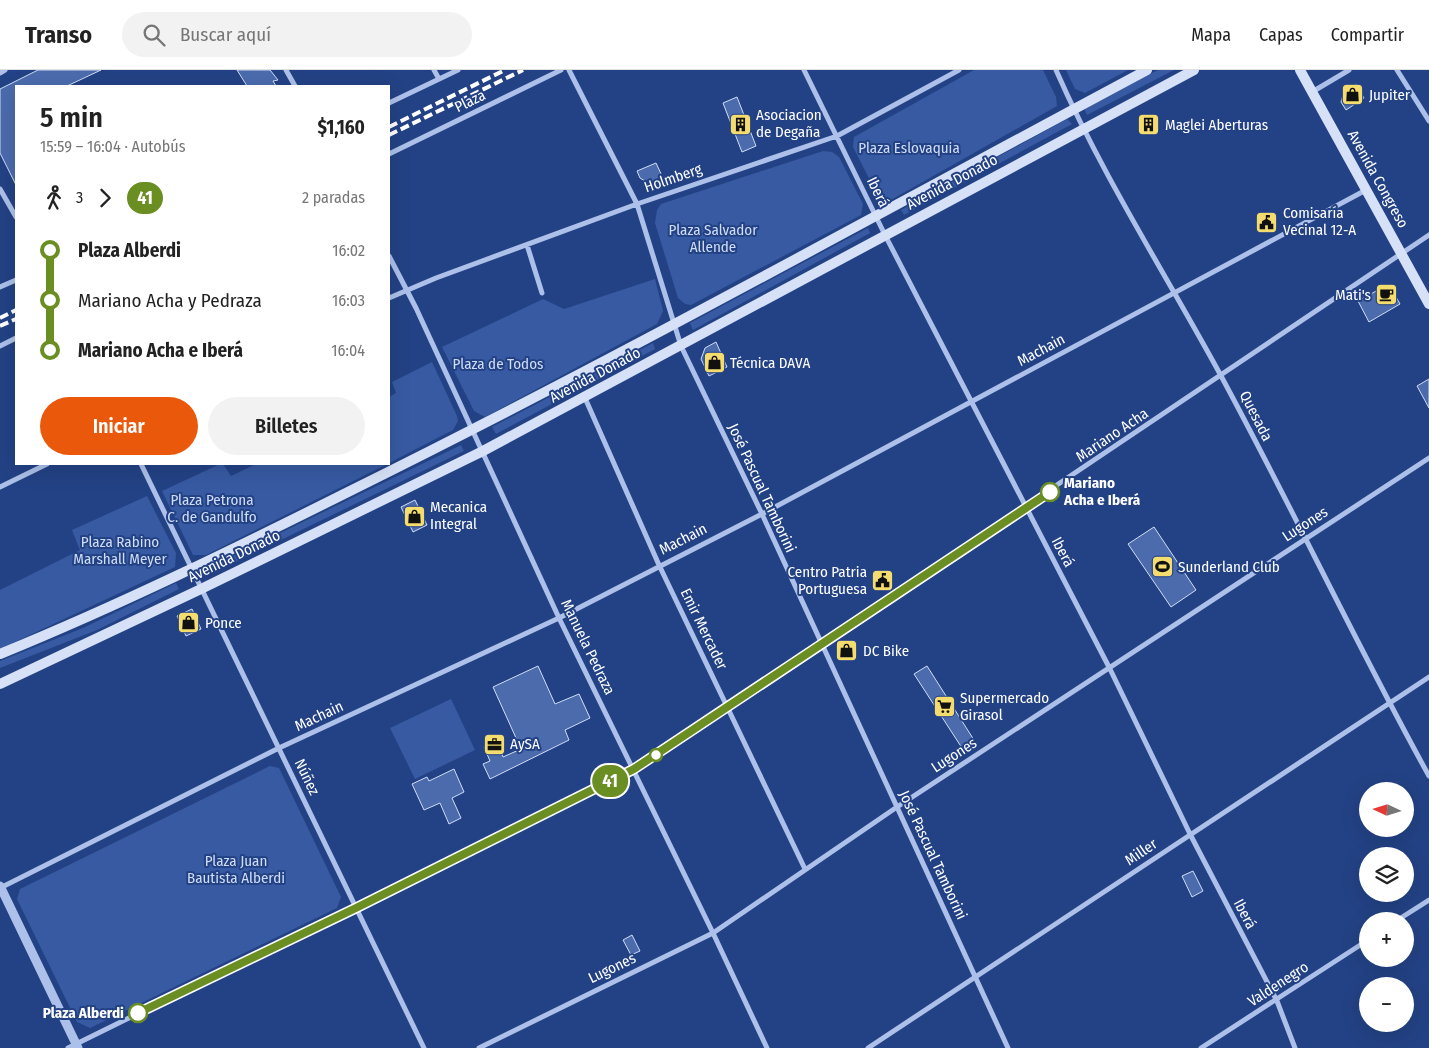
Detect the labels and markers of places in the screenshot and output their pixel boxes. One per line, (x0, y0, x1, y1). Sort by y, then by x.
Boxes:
shop icon: Jupiter (1341, 83, 1365, 107)
place label: Jupiter (1369, 86, 1411, 104)
place label: Asociacion de Degaña (756, 106, 822, 141)
building icon: Asociacion de Degaña (728, 112, 752, 136)
building icon: Maglei Aberturas (1137, 113, 1161, 137)
place label: Maglei Aberturas (1165, 116, 1268, 134)
place label: Comisaría Vecinal 12-A (1283, 204, 1356, 239)
public building icon: Comisaría Vecinal 12-A (1255, 210, 1279, 234)
cafe icon: Mati's (1375, 283, 1399, 307)
place label: Mati's (1335, 286, 1371, 304)
shop icon: Técnica DAVA (702, 351, 726, 375)
place label: Técnica DAVA (730, 354, 810, 372)
place label: Mariano Acha e Iberá (1063, 474, 1141, 509)
marker: Mariano Acha e Iberá (1040, 482, 1060, 502)
place label: Mecanica Integral (430, 498, 487, 533)
shop icon: Mecanica Integral (402, 504, 426, 528)
sports icon: Sunderland Club (1150, 555, 1174, 579)
place label: Sunderland Club (1178, 558, 1280, 576)
place label: Centro Patria Portuguesa (788, 563, 867, 598)
public building icon: Centro Patria Portuguesa (871, 569, 895, 593)
shop icon: Ponce (177, 611, 201, 635)
place label: Ponce (205, 614, 242, 632)
shop icon: DC Bike (835, 639, 859, 663)
place label: DC Bike (863, 642, 909, 660)
place label: Supermercado Girasol (960, 689, 1049, 724)
supermarket icon: Supermercado Girasol (932, 695, 956, 719)
office icon: AySA (482, 732, 506, 756)
place label: AySA (510, 735, 540, 753)
unlabelled marker (649, 748, 663, 762)
marker: Plaza Alberdi (128, 1003, 148, 1023)
place label: Plaza Alberdi (43, 1004, 124, 1022)

